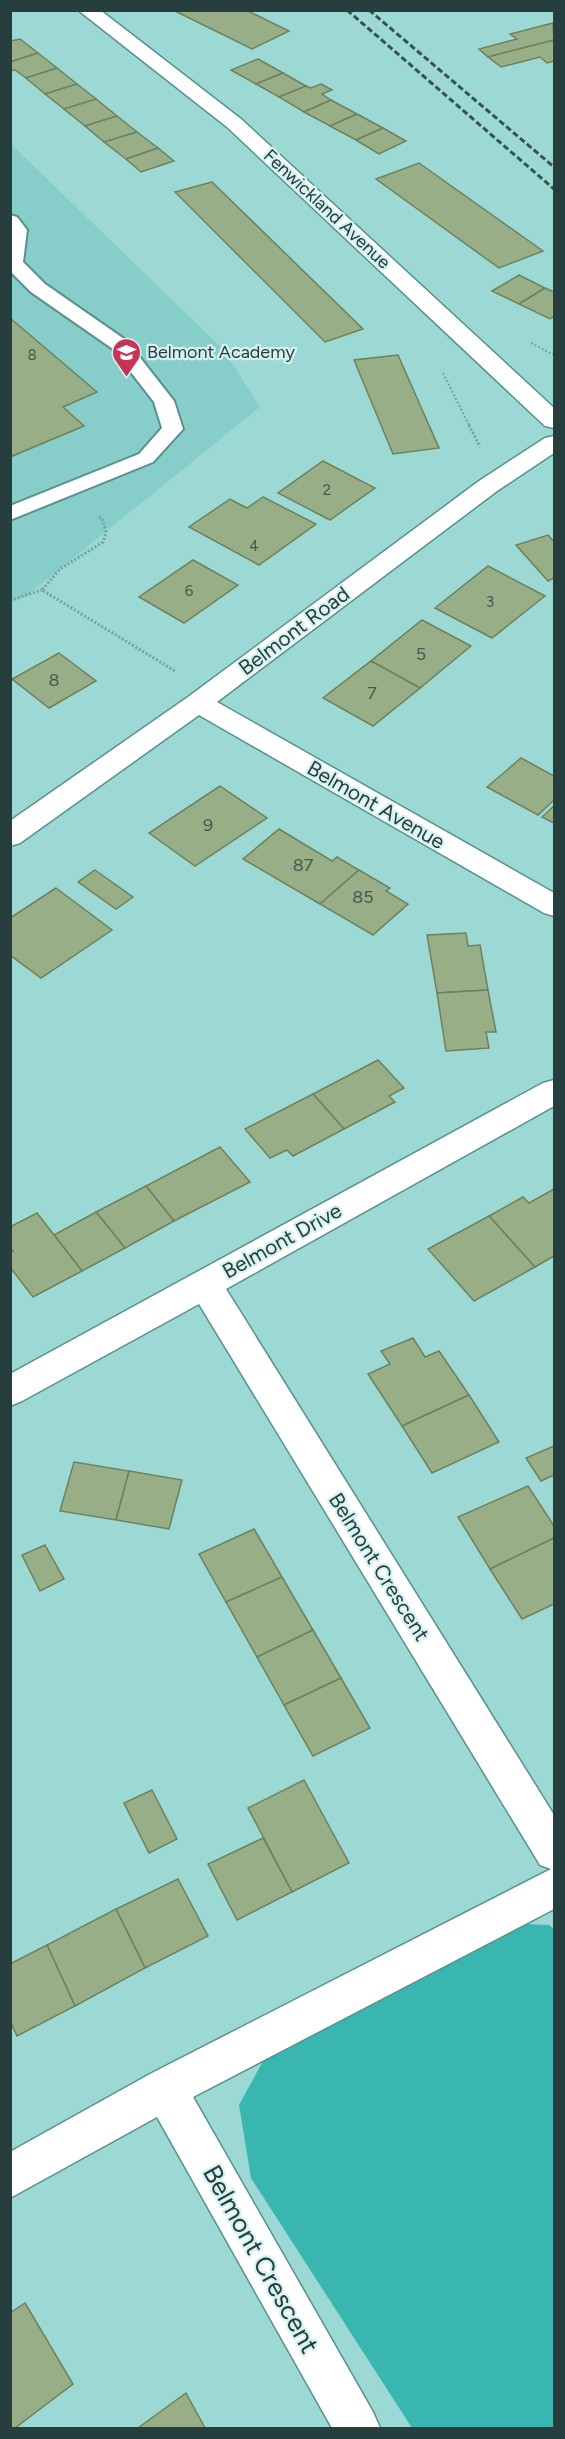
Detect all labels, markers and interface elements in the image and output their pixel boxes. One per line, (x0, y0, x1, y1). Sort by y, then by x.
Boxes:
street label: Fenwickland Avenue (259, 145, 395, 273)
school or university icon: Belmont Academy (110, 336, 142, 378)
place label: Belmont Academy (147, 341, 295, 363)
house number: 8 (27, 346, 37, 364)
house number: 2 (323, 481, 331, 499)
house number: 4 (249, 537, 259, 555)
street label: Belmont Road (233, 581, 354, 680)
house number: 6 (185, 582, 194, 600)
house number: 3 (486, 593, 494, 611)
house number: 5 (416, 643, 426, 665)
house number: 8 (48, 669, 60, 691)
house number: 7 (367, 682, 377, 704)
street label: Belmont Avenue (303, 755, 450, 854)
house number: 9 (203, 814, 213, 836)
house number: 87 (293, 854, 314, 876)
house number: 85 (352, 886, 374, 908)
street label: Belmont Drive (218, 1198, 346, 1284)
street label: Belmont Crescent (324, 1488, 435, 1645)
street label: Belmont Crescent (196, 2159, 326, 2359)

